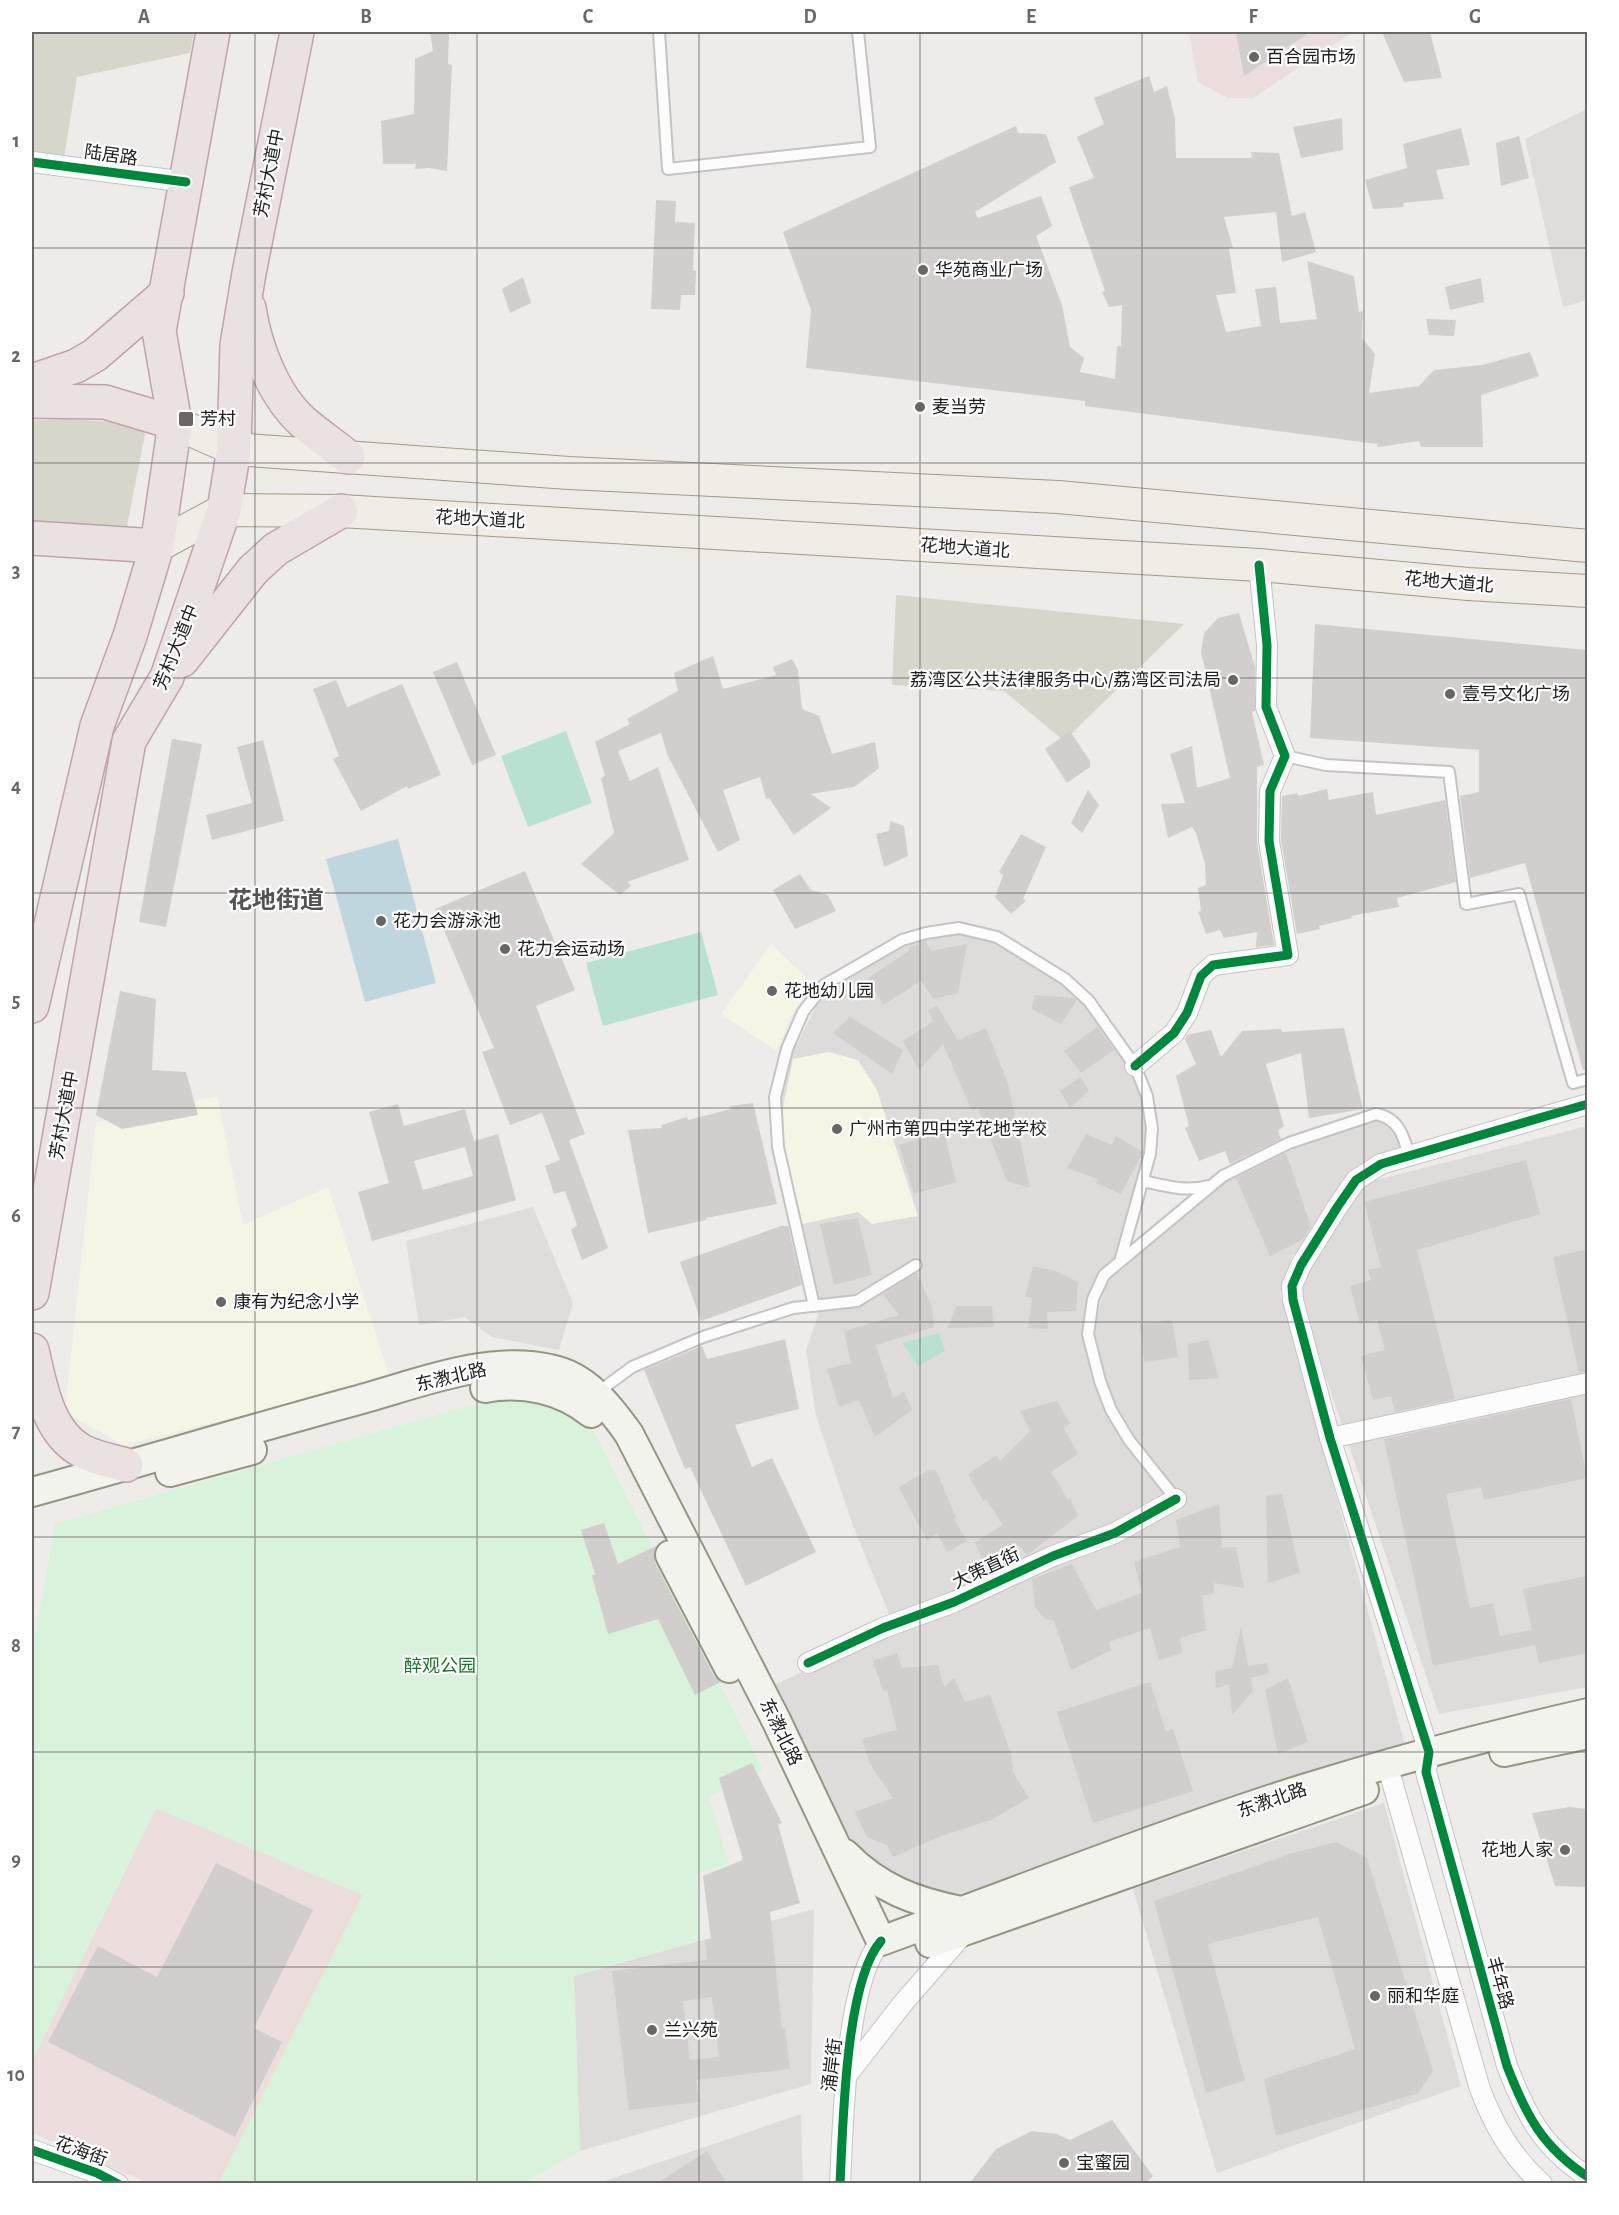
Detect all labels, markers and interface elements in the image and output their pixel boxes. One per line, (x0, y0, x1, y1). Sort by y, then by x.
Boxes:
text: A (138, 7, 150, 27)
text: B (360, 7, 372, 27)
text: C (583, 7, 594, 27)
text: D (803, 7, 817, 27)
text: E (1026, 7, 1036, 27)
text: F (1248, 7, 1258, 27)
text: G (1469, 7, 1481, 27)
place label: 百合园市场 (1266, 47, 1356, 67)
marker: 百合园市场 (1247, 50, 1261, 64)
street label: 芳村大道中 (251, 127, 287, 219)
text: 1 (12, 131, 20, 151)
street label: 陆居路 (83, 141, 139, 169)
place label: 华苑商业广场 (935, 260, 1043, 280)
marker: 华苑商业广场 (916, 263, 930, 277)
text: 2 (11, 346, 21, 366)
place label: 麦当劳 (932, 397, 986, 417)
marker: 麦当劳 (913, 400, 927, 414)
place label: 芳村 (200, 409, 236, 429)
marker: 芳村 (177, 410, 195, 428)
street label: 花地大道北 (435, 507, 525, 531)
street label: 花地大道北 (919, 535, 1011, 561)
text: 3 (12, 561, 20, 581)
street label: 花地大道北 (1403, 568, 1495, 596)
street label: 芳村大道中 (150, 602, 202, 692)
place label: 荔湾区公共法律服务中心/荔湾区司法局 (910, 670, 1221, 690)
marker: 荔湾区公共法律服务中心/荔湾区司法局 (1226, 673, 1240, 687)
place label: 壹号文化广场 (1462, 684, 1570, 704)
marker: 壹号文化广场 (1443, 687, 1457, 701)
text: 4 (11, 776, 21, 796)
district label: 花地街道 (228, 887, 324, 913)
place label: 花力会游泳池 (393, 911, 501, 931)
marker: 花力会游泳池 (374, 914, 388, 928)
place label: 花力会运动场 (517, 939, 625, 959)
marker: 花力会运动场 (498, 942, 512, 956)
place label: 花地幼儿园 (784, 981, 874, 1001)
marker: 花地幼儿园 (765, 984, 779, 998)
text: 5 (12, 991, 20, 1011)
street label: 芳村大道中 (46, 1069, 82, 1161)
place label: 广州市第四中学花地学校 (849, 1119, 1047, 1139)
marker: 广州市第四中学花地学校 (830, 1122, 844, 1136)
text: 6 (11, 1206, 21, 1226)
place label: 康有为纪念小学 (233, 1292, 359, 1312)
marker: 康有为纪念小学 (214, 1295, 228, 1309)
street label: 东漖北路 (414, 1359, 488, 1395)
text: 7 (12, 1421, 21, 1441)
street label: 大策直街 (949, 1544, 1023, 1592)
text: 8 (11, 1636, 21, 1656)
park label: 醉观公园 (404, 1656, 476, 1676)
street label: 东漖北路 (756, 1695, 806, 1769)
street label: 东漖北路 (1235, 1779, 1309, 1821)
place label: 花地人家 (1481, 1840, 1553, 1860)
marker: 花地人家 (1558, 1843, 1572, 1857)
text: 9 (11, 1850, 21, 1870)
street label: 丰年路 (1483, 1954, 1517, 2012)
place label: 丽和华庭 (1387, 1986, 1459, 2006)
marker: 丽和华庭 (1368, 1989, 1382, 2003)
place label: 兰兴苑 (664, 2020, 718, 2040)
marker: 兰兴苑 (645, 2023, 659, 2037)
street label: 涌岸街 (819, 2037, 845, 2093)
text: 10 (7, 2065, 25, 2085)
street label: 花海街 (52, 2132, 110, 2170)
place label: 宝蜜园 (1076, 2153, 1130, 2173)
marker: 宝蜜园 (1057, 2156, 1071, 2170)

